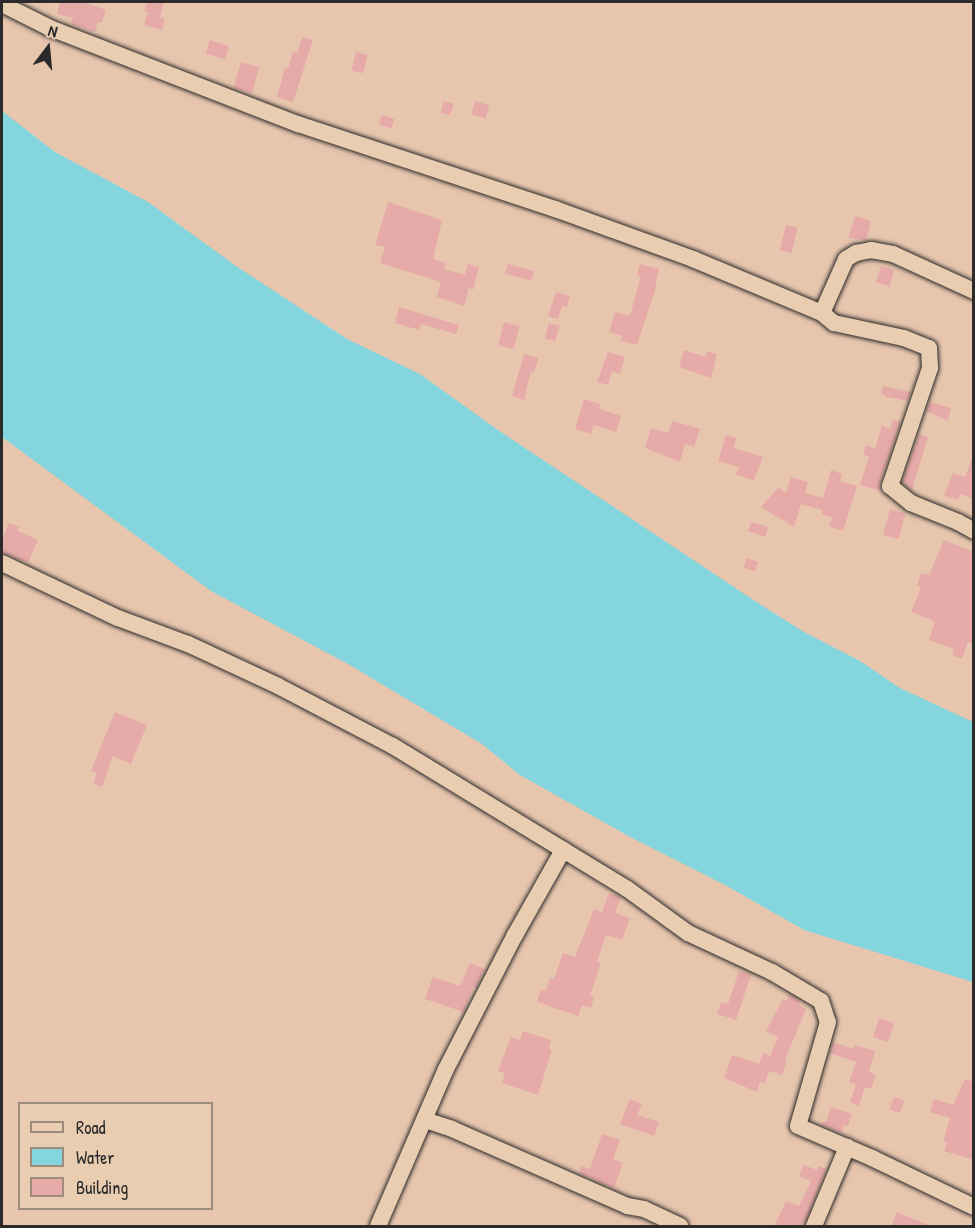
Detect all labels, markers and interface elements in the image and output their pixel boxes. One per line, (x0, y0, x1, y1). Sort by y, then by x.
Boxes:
north arrow (18, 18, 78, 78)
text: N (46, 19, 60, 42)
legend (18, 1102, 213, 1210)
text: Road (76, 1115, 106, 1140)
text: Water (76, 1145, 114, 1170)
text: Building (76, 1175, 128, 1200)

